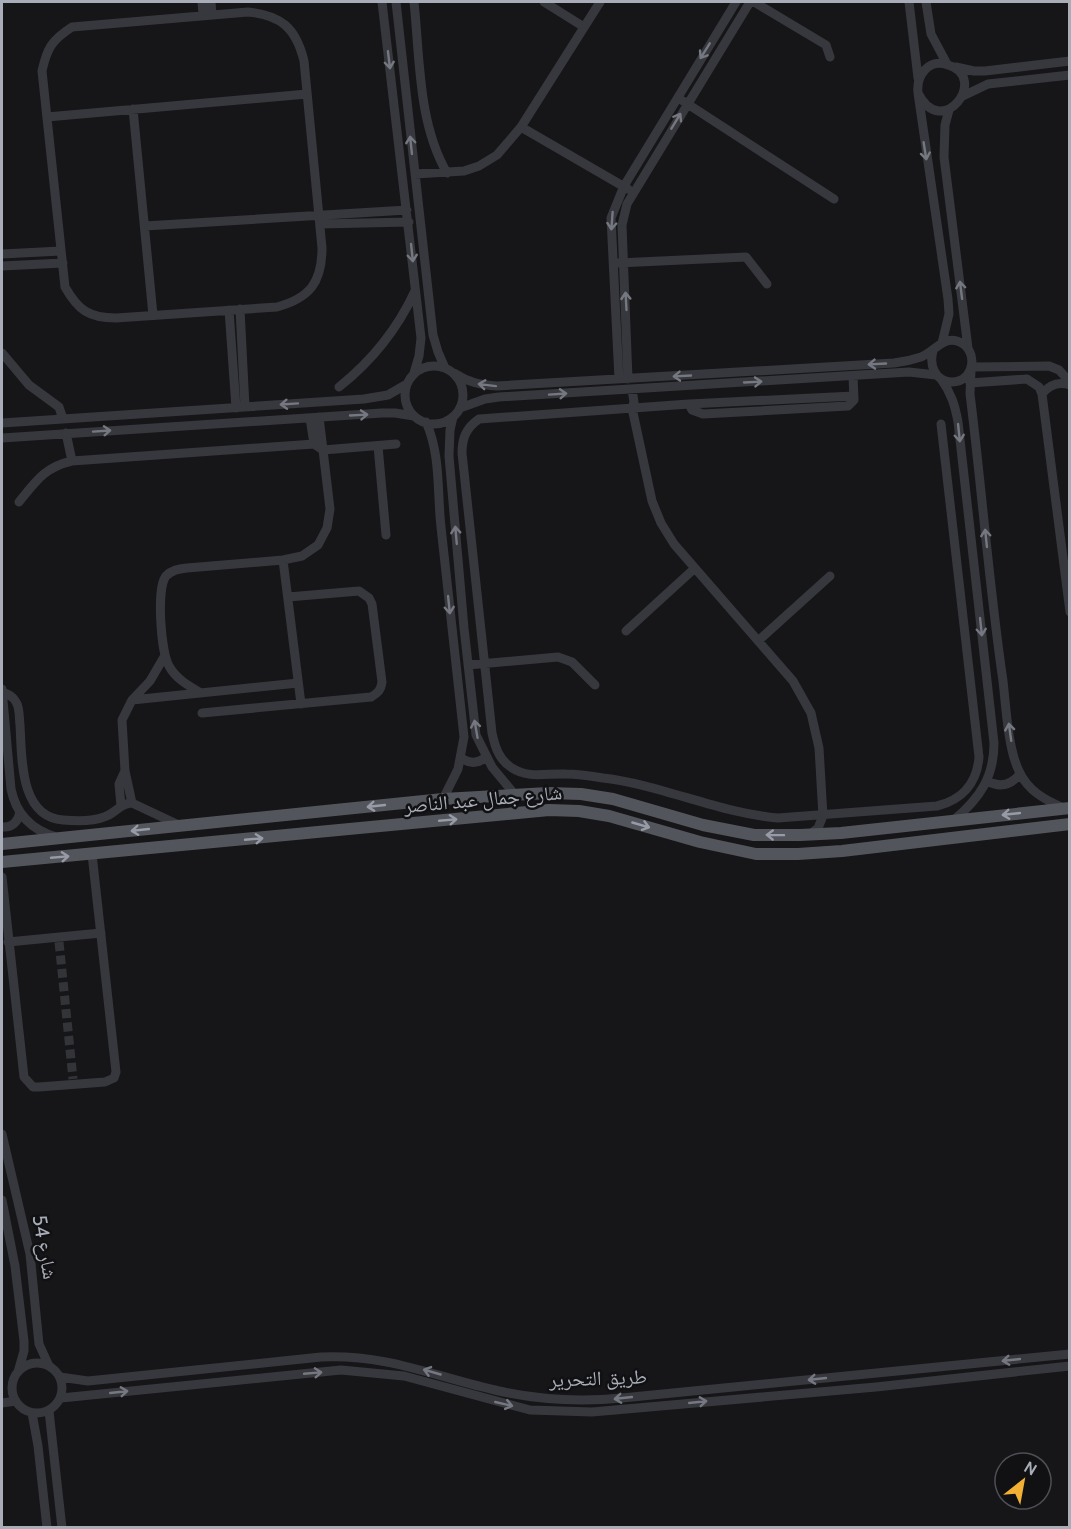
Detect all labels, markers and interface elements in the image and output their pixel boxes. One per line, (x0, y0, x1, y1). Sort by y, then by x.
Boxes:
one-way arrow (699, 42, 711, 59)
one-way arrow (384, 49, 395, 69)
one-way arrow (670, 113, 682, 130)
one-way arrow (406, 136, 417, 156)
one-way arrow (920, 141, 931, 161)
one-way arrow (606, 211, 617, 230)
one-way arrow (407, 243, 418, 263)
one-way arrow (955, 280, 966, 300)
one-way arrow (621, 292, 632, 312)
one-way arrow (867, 359, 887, 370)
one-way arrow (673, 370, 692, 381)
one-way arrow (742, 376, 762, 387)
one-way arrow (478, 379, 498, 390)
one-way arrow (548, 388, 568, 399)
one-way arrow (280, 399, 300, 410)
one-way arrow (349, 409, 369, 420)
one-way arrow (954, 423, 965, 443)
one-way arrow (91, 425, 111, 436)
one-way arrow (450, 526, 461, 546)
one-way arrow (980, 529, 991, 549)
one-way arrow (444, 594, 455, 614)
one-way arrow (976, 617, 987, 637)
one-way arrow (470, 720, 481, 739)
one-way arrow (1004, 722, 1015, 742)
street label: شارع جمال عبد الناصر (402, 780, 563, 819)
one-way arrow (367, 801, 387, 812)
one-way arrow (1002, 809, 1022, 820)
one-way arrow (438, 814, 457, 825)
one-way arrow (631, 820, 650, 831)
one-way arrow (131, 825, 151, 836)
one-way arrow (766, 829, 786, 841)
one-way arrow (243, 833, 263, 844)
one-way arrow (49, 851, 69, 862)
street label: شارع 54 (27, 1213, 62, 1281)
one-way arrow (1002, 1355, 1022, 1366)
street label: طريق التحرير (548, 1364, 647, 1392)
one-way arrow (422, 1366, 441, 1378)
one-way arrow (303, 1367, 323, 1378)
one-way arrow (808, 1374, 828, 1385)
one-way arrow (109, 1386, 129, 1397)
one-way arrow (614, 1393, 634, 1404)
one-way arrow (687, 1396, 707, 1407)
one-way arrow (494, 1399, 513, 1411)
north arrow (993, 1451, 1053, 1511)
text: N (1021, 1458, 1040, 1480)

